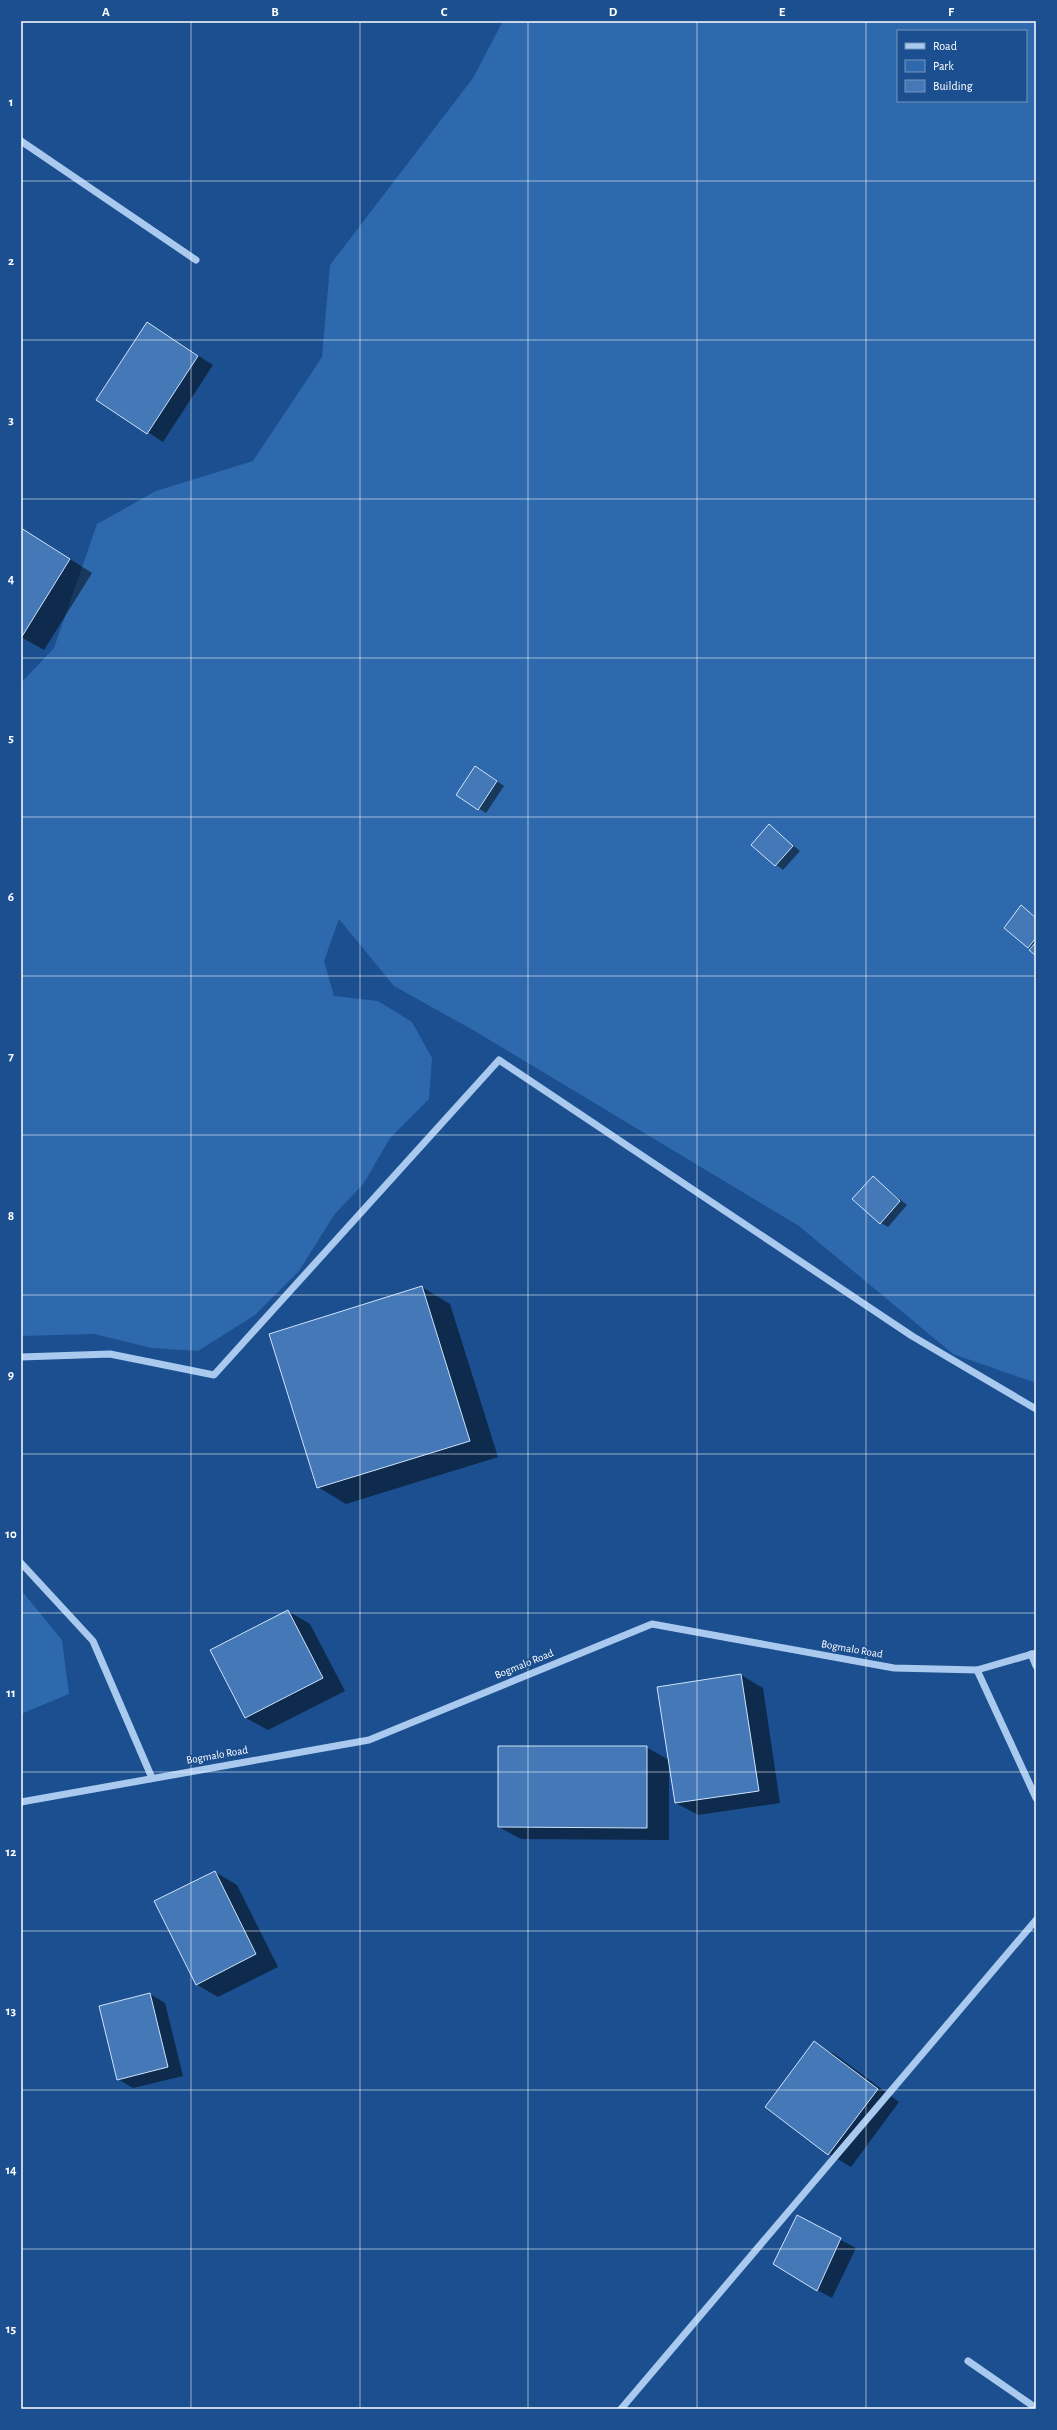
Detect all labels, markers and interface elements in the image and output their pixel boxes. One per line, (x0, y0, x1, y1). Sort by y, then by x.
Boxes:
text: A (102, 6, 110, 19)
text: B (271, 6, 279, 19)
text: C (441, 6, 448, 19)
text: D (609, 6, 618, 19)
text: E (779, 6, 786, 19)
text: F (948, 6, 955, 19)
legend (897, 30, 1027, 102)
text: Road (933, 40, 957, 52)
text: Park (933, 60, 954, 72)
text: Building (933, 80, 973, 92)
text: 1 (9, 96, 13, 109)
text: 2 (8, 255, 14, 268)
text: 3 (8, 414, 14, 427)
text: 4 (8, 573, 15, 586)
text: 5 (8, 732, 14, 745)
text: 6 (8, 891, 14, 904)
text: 7 (8, 1050, 14, 1063)
text: 8 (8, 1210, 14, 1223)
text: 9 (8, 1369, 14, 1382)
text: 10 (5, 1528, 17, 1541)
street label: Bogmalo Road (820, 1638, 884, 1660)
street label: Bogmalo Road (493, 1647, 555, 1681)
text: 11 (6, 1687, 16, 1700)
street label: Bogmalo Road (185, 1744, 249, 1766)
text: 12 (6, 1846, 16, 1859)
text: 13 (6, 2005, 17, 2018)
text: 14 (5, 2164, 17, 2177)
text: 15 (6, 2323, 17, 2336)

